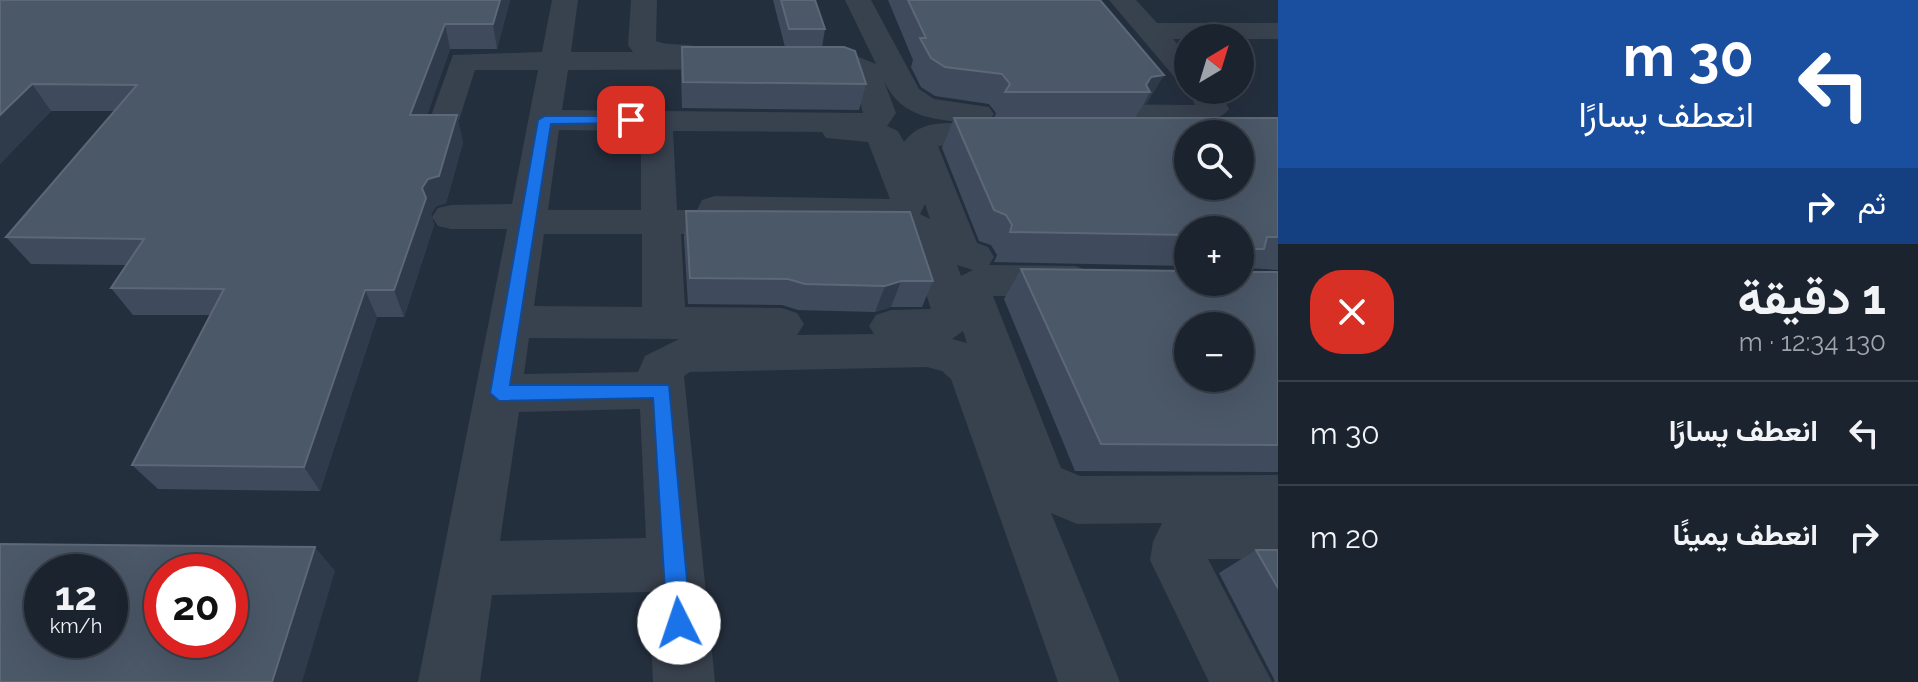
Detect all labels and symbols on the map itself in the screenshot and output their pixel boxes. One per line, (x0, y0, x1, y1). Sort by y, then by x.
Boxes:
north arrow (1174, 24, 1254, 104)
pin (597, 86, 665, 154)
speed limit sign: 20 (144, 554, 248, 658)
position arrow (637, 581, 721, 665)

